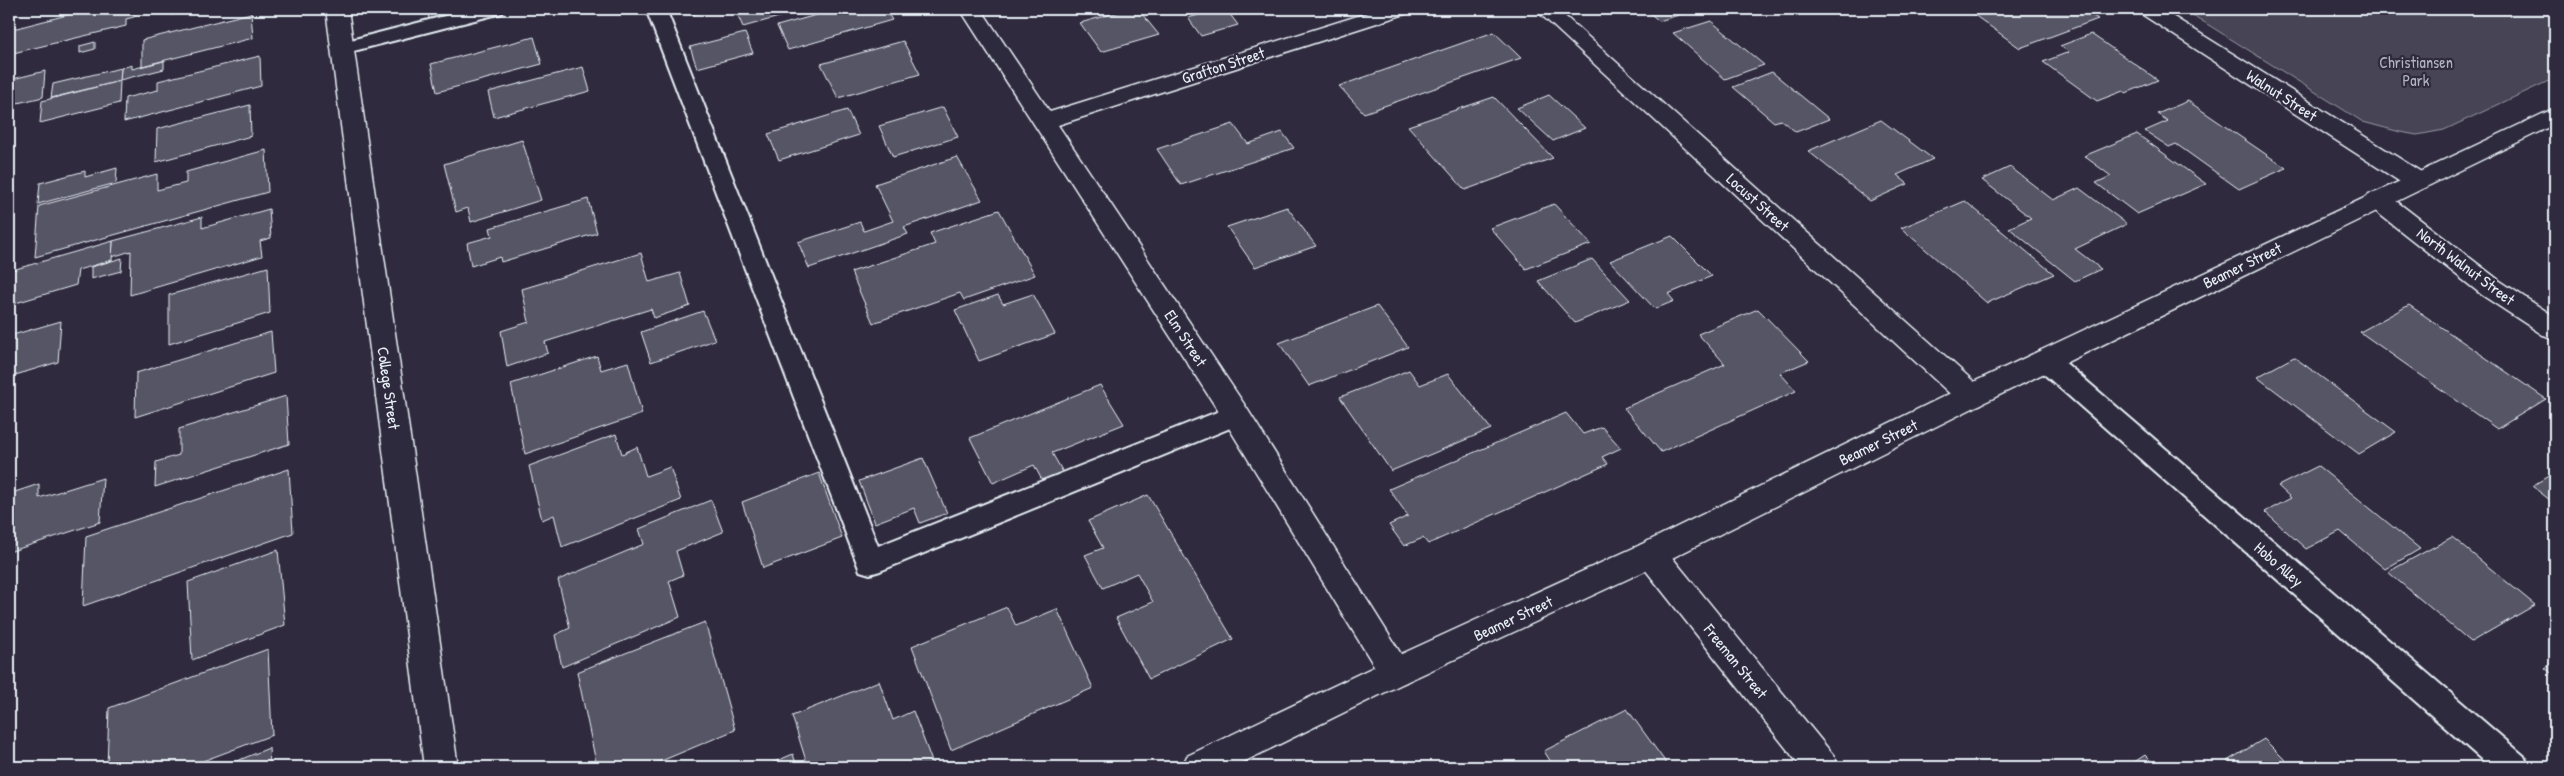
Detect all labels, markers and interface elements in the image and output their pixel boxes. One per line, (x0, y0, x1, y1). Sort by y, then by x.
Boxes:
street label: Grafton Street (1179, 41, 1268, 89)
park label: Christiansen Park (2379, 51, 2453, 91)
street label: Walnut Street (2242, 64, 2322, 126)
street label: Locust Street (1722, 168, 1795, 236)
street label: North Walnut Street (2412, 222, 2520, 310)
street label: Beamer Street (2199, 236, 2286, 294)
street label: Elm Street (1160, 306, 1213, 371)
street label: College Street (372, 345, 406, 431)
street label: Beamer Street (1835, 413, 1922, 471)
street label: Hobo Alley (2250, 537, 2308, 592)
street label: Beamer Street (1470, 590, 1557, 646)
street label: Freeman Street (1698, 618, 1773, 703)

